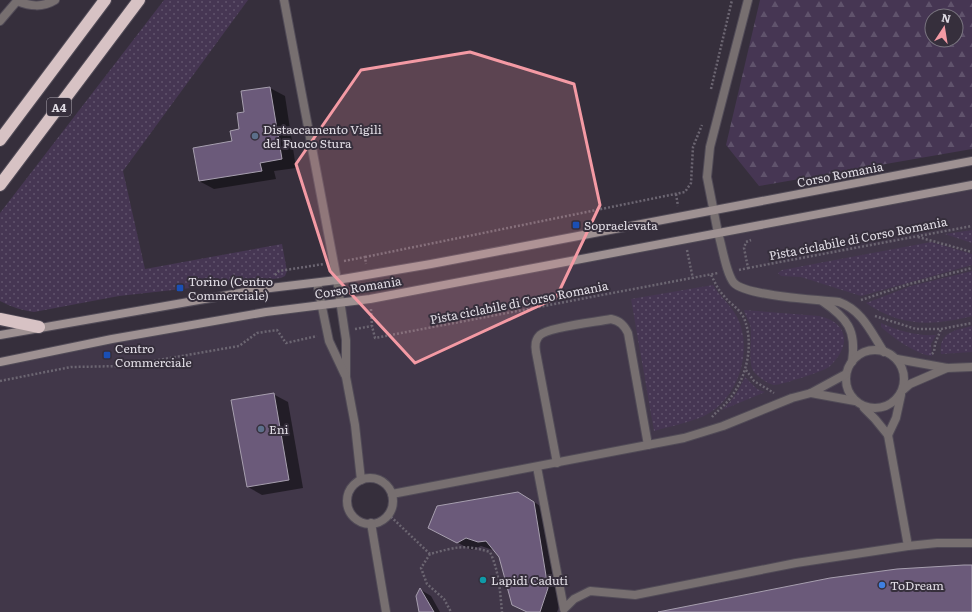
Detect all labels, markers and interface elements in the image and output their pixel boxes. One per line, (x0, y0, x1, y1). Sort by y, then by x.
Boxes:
north arrow (924, 8, 964, 48)
text: N (940, 8, 952, 26)
road number: A4 (47, 98, 71, 116)
place label: Distaccamento Vigili del Fuoco Stura (263, 120, 382, 152)
marker: Distaccamento Vigili del Fuoco Stura (250, 131, 260, 141)
street label: Corso Romania (795, 157, 885, 191)
street label: Pista ciclabile di Corso Romania (767, 212, 949, 264)
place label: Sopraelevata (584, 216, 658, 234)
marker: Sopraelevata (571, 220, 581, 230)
street label: Corso Romania (313, 271, 403, 303)
place label: Torino (Centro Commerciale) (188, 272, 273, 304)
street label: Pista ciclabile di Corso Romania (428, 276, 610, 328)
marker: Torino (Centro Commerciale) (175, 283, 185, 293)
place label: Centro Commerciale (115, 339, 192, 371)
marker: Centro Commerciale (102, 350, 112, 360)
place label: Eni (269, 420, 289, 438)
marker: Eni (256, 424, 266, 434)
place label: Lapidi Caduti (491, 571, 568, 589)
marker: Lapidi Caduti (478, 575, 488, 585)
place label: ToDream (890, 576, 944, 594)
marker: ToDream (877, 580, 887, 590)

